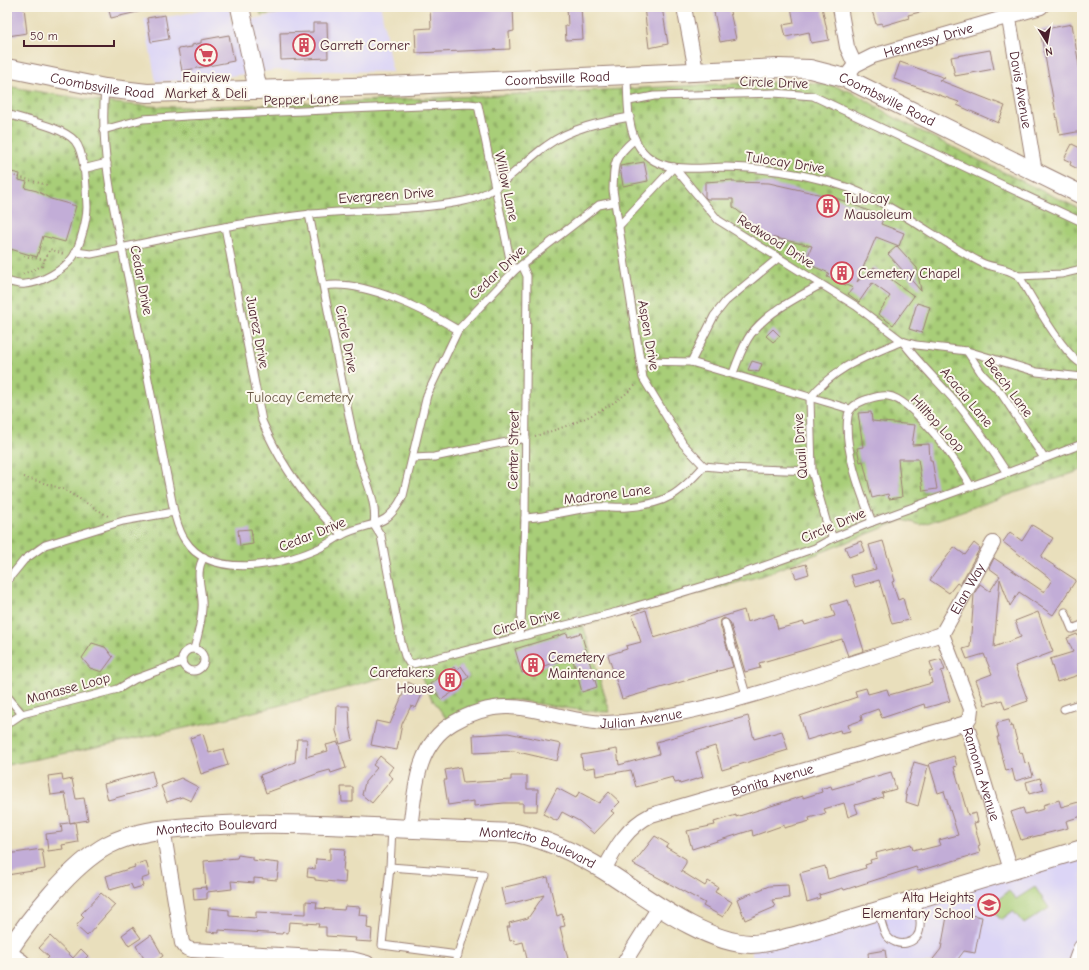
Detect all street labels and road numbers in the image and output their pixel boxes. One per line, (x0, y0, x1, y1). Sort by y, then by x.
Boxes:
street label: Hennessy Drive (882, 19, 975, 61)
street label: Davis Avenue (1006, 50, 1035, 130)
street label: Coombsville Road (504, 68, 610, 90)
street label: Coombsville Road (49, 69, 155, 102)
street label: Coombsville Road (837, 69, 938, 130)
street label: Circle Drive (739, 73, 809, 92)
street label: Pepper Lane (263, 90, 339, 109)
street label: Tulocay Drive (744, 148, 826, 177)
street label: Willow Lane (491, 150, 522, 222)
street label: Evergreen Drive (338, 184, 434, 207)
street label: Redwood Drive (734, 211, 817, 272)
street label: Cedar Drive (466, 242, 529, 303)
street label: Cedar Drive (126, 244, 157, 316)
street label: Juarez Drive (242, 294, 273, 370)
street label: Aspen Drive (634, 299, 663, 372)
street label: Circle Drive (332, 304, 361, 374)
street label: Beech Lane (981, 354, 1037, 421)
street label: Acacia Lane (937, 364, 996, 431)
street label: Hilltop Loop (907, 391, 968, 455)
street label: Center Street (504, 409, 523, 490)
street label: Quail Drive (790, 413, 811, 479)
street label: Madrone Lane (563, 481, 651, 508)
street label: Circle Drive (798, 504, 868, 547)
street label: Cedar Drive (276, 513, 348, 556)
street label: Elan Way (947, 560, 989, 617)
street label: Circle Drive (491, 605, 561, 640)
street label: Manasse Loop (24, 669, 112, 708)
street label: Julian Avenue (600, 705, 684, 732)
street label: Ramona Avenue (959, 725, 1003, 823)
street label: Bonita Avenue (729, 760, 816, 800)
street label: Montecito Boulevard (155, 816, 277, 839)
street label: Montecito Boulevard (479, 824, 599, 873)

